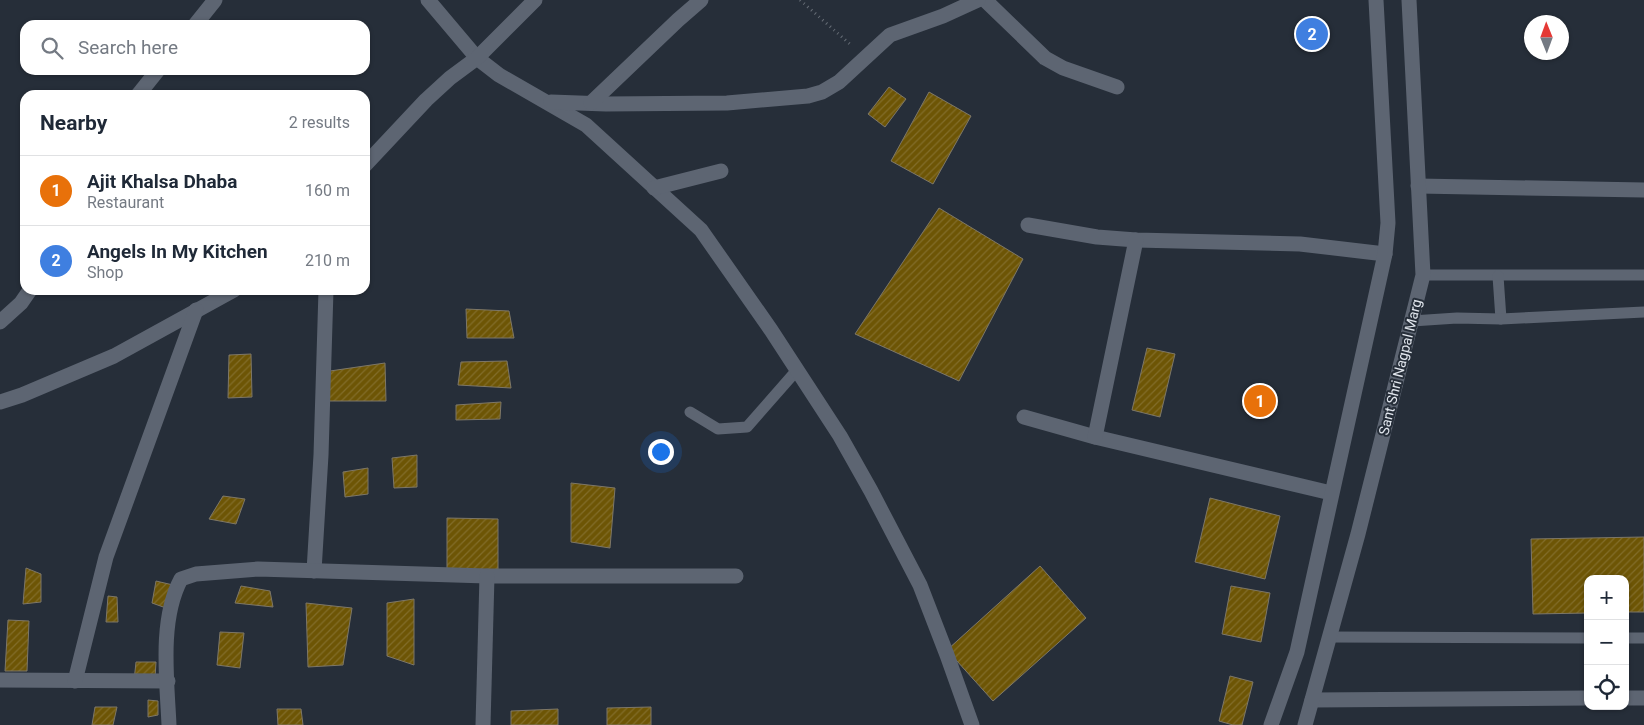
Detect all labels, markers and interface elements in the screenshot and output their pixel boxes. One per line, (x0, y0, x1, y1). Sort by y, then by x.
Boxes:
pin: 2 (1296, 15, 1328, 53)
north arrow (1524, 15, 1569, 60)
search box (20, 20, 370, 75)
icon: search (38, 34, 66, 62)
text: Search here (78, 36, 178, 59)
text: Nearby (40, 111, 107, 135)
text: 2 results (289, 113, 350, 132)
text: Ajit Khalsa Dhaba (87, 170, 237, 193)
text: 1 (51, 181, 61, 200)
text: 160 m (305, 181, 350, 200)
text: Restaurant (87, 193, 164, 212)
text: Angels In My Kitchen (87, 240, 268, 263)
text: 2 (51, 251, 61, 270)
text: 210 m (305, 251, 350, 270)
text: Shop (87, 263, 123, 282)
street label: Sant Shri Nagpal Marg (1375, 297, 1425, 437)
pin: 1 (1244, 382, 1276, 420)
your location (648, 439, 674, 465)
map controls (1584, 575, 1629, 710)
button: + (1584, 575, 1629, 620)
button: − (1584, 620, 1629, 665)
button: locate (1584, 665, 1629, 710)

